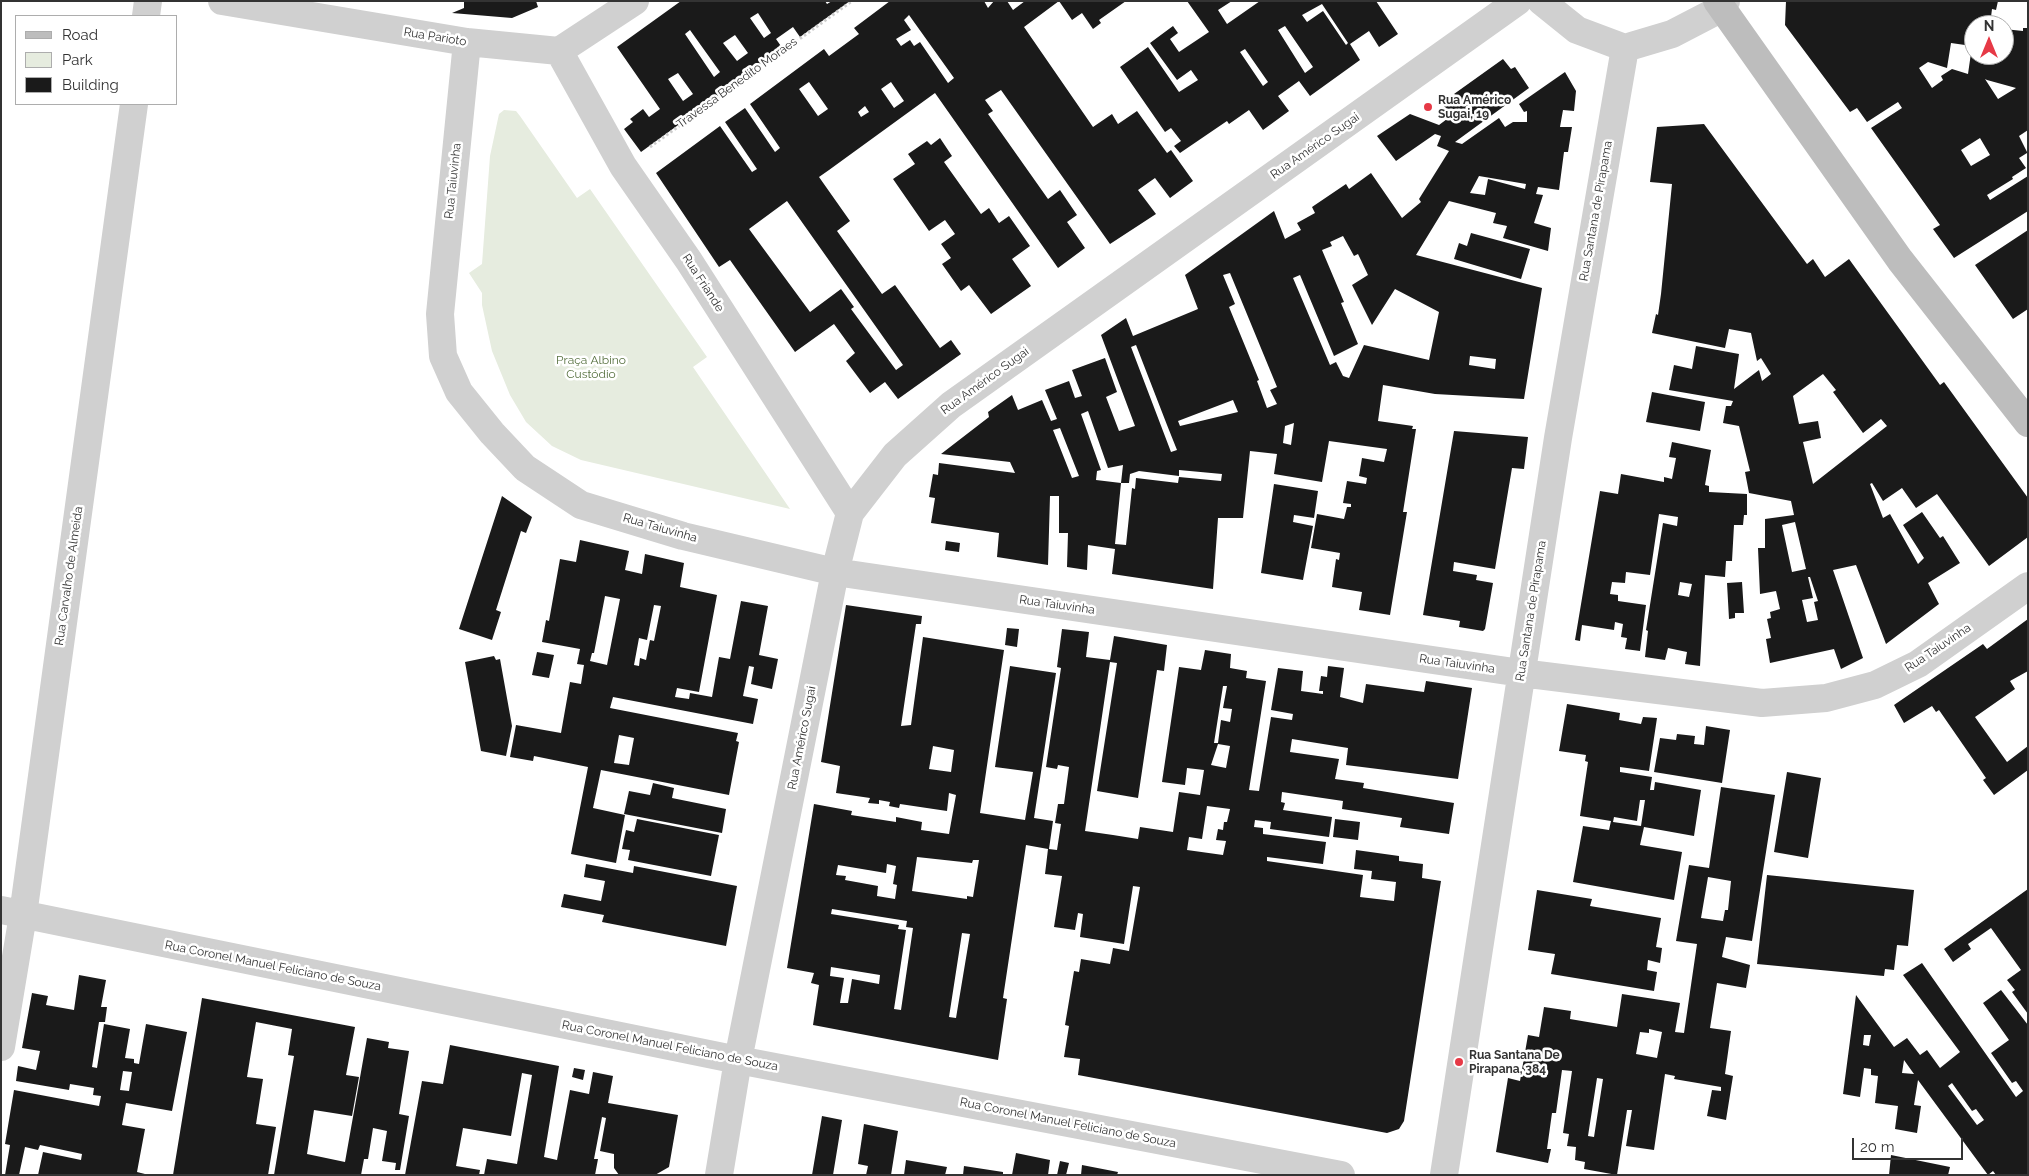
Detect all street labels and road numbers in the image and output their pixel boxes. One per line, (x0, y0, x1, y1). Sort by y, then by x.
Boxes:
street label: Rua Parioto (403, 25, 467, 49)
street label: Travessa Benedito Moraes (674, 34, 800, 132)
street label: Rua Américo Sugai (1268, 110, 1362, 182)
street label: Rua Santana de Pirapama (1577, 140, 1615, 282)
street label: Rua Taiuvinha (442, 142, 464, 220)
street label: Rua Friande (679, 251, 727, 315)
street label: Rua Américo Sugai (938, 344, 1032, 418)
street label: Rua Carvalho de Almeida (52, 506, 86, 646)
street label: Rua Taiuvinha (621, 511, 699, 545)
street label: Rua Santana de Pirapama (1513, 540, 1549, 682)
street label: Rua Taiuvinha (1018, 593, 1096, 617)
street label: Rua Taiuvinha (1902, 621, 1974, 675)
street label: Rua Taiuvinha (1418, 652, 1496, 676)
street label: Rua Américo Sugai (785, 685, 819, 791)
street label: Rua Coronel Manuel Feliciano de Souza (164, 938, 382, 994)
street label: Rua Coronel Manuel Feliciano de Souza (561, 1018, 779, 1074)
street label: Rua Coronel Manuel Feliciano de Souza (959, 1095, 1177, 1151)

